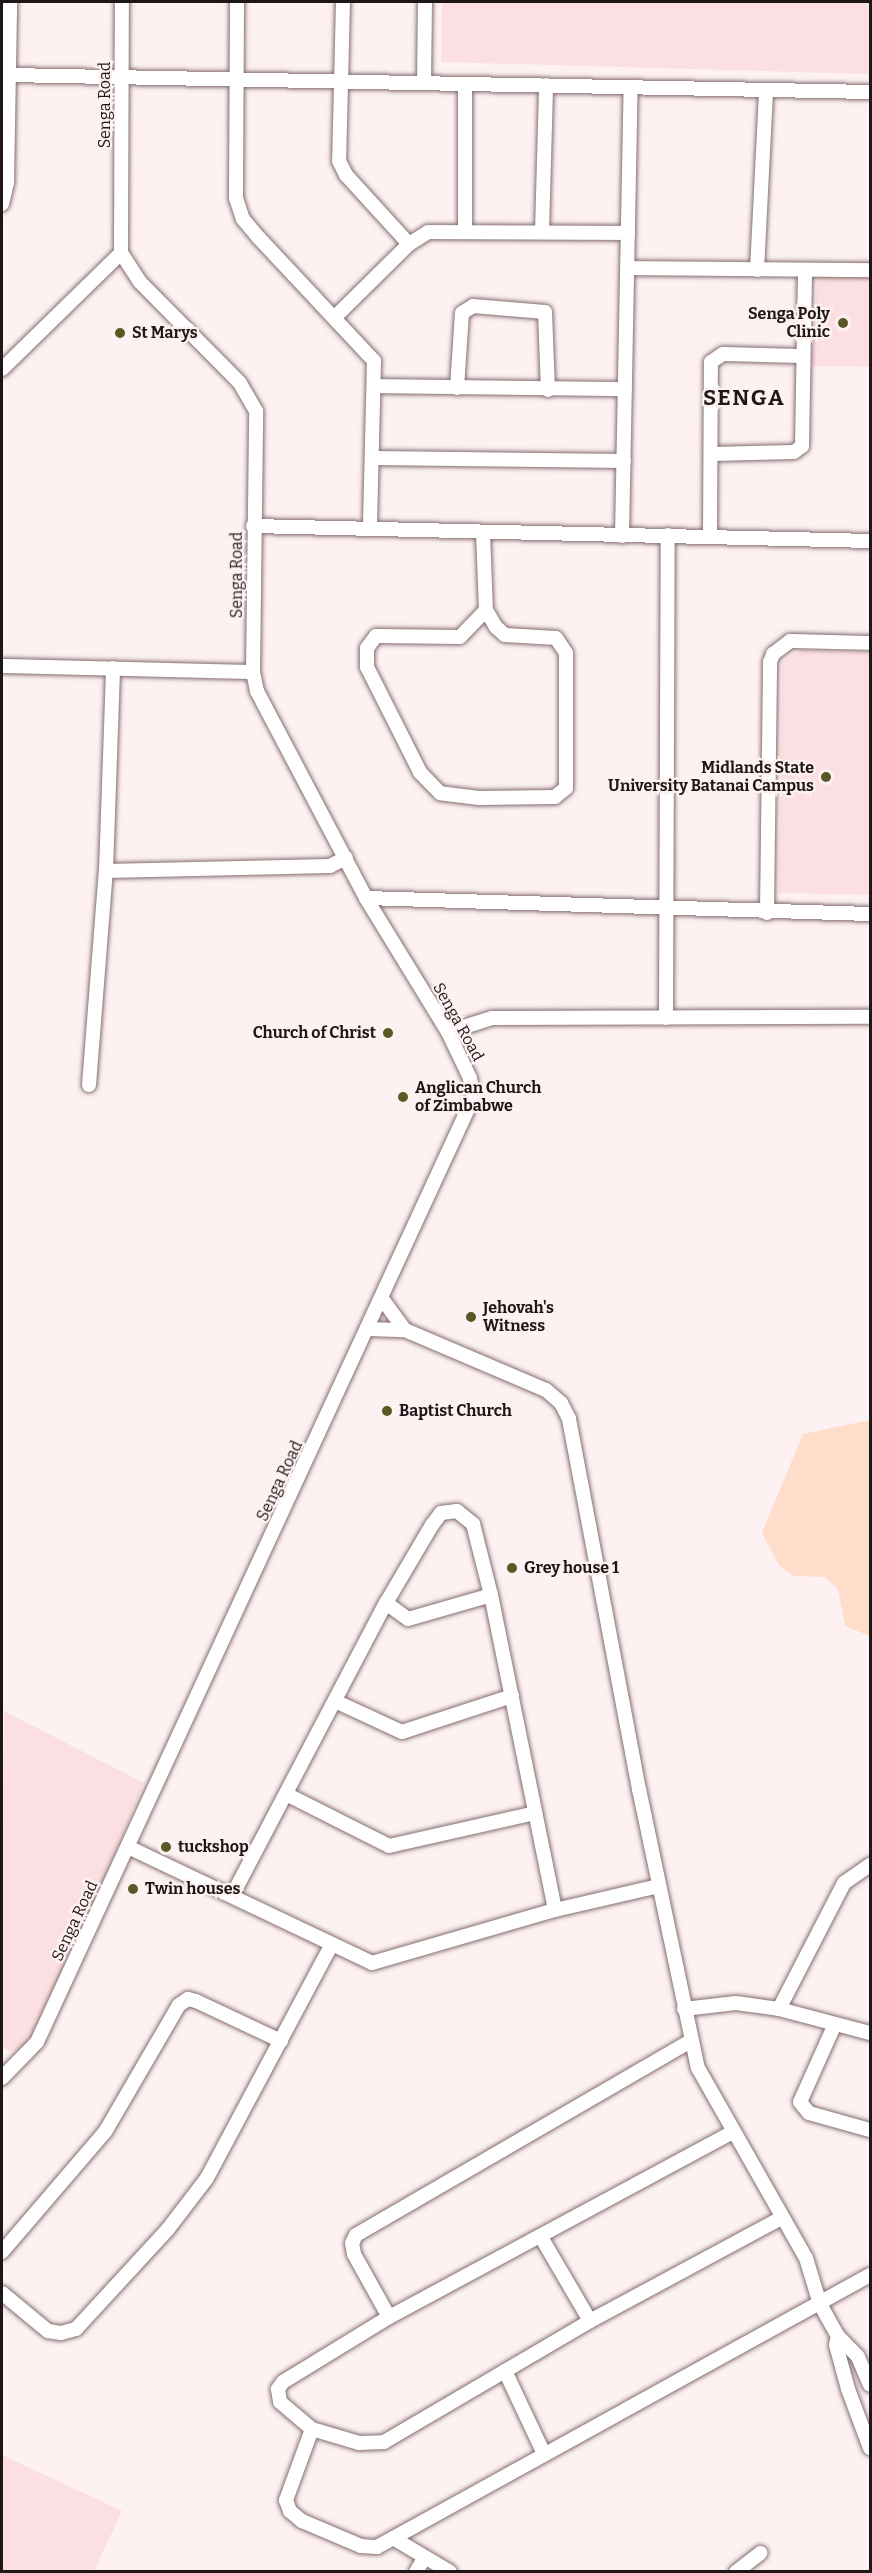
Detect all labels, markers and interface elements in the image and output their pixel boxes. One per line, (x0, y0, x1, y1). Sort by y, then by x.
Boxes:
street label: Senga Road (95, 62, 115, 148)
place label: Senga Poly Clinic (748, 304, 830, 342)
marker: Senga Poly Clinic (834, 314, 852, 332)
place label: St Marys (132, 323, 198, 343)
marker: St Marys (113, 326, 127, 340)
district label: SENGA (703, 385, 785, 411)
street label: Senga Road (227, 532, 247, 618)
place label: Midlands State University Batanai Campus (608, 758, 814, 796)
marker: Midlands State University Batanai Campus (819, 770, 833, 784)
street label: Senga Road (429, 979, 487, 1065)
place label: Church of Christ (253, 1023, 376, 1043)
marker: Church of Christ (381, 1026, 395, 1040)
place label: Anglican Church of Zimbabwe (415, 1078, 541, 1116)
marker: Anglican Church of Zimbabwe (396, 1090, 410, 1104)
place label: Jehovah's Witness (483, 1298, 554, 1336)
marker: Jehovah's Witness (464, 1310, 478, 1324)
place label: Baptist Church (399, 1401, 512, 1421)
marker: Baptist Church (380, 1404, 394, 1418)
street label: Senga Road (253, 1438, 307, 1524)
place label: Grey house 1 (524, 1558, 619, 1578)
marker: Grey house 1 (505, 1561, 519, 1575)
place label: tuckshop (178, 1837, 249, 1857)
marker: tuckshop (159, 1840, 173, 1854)
street label: Senga Road (48, 1878, 102, 1964)
place label: Twin houses (145, 1879, 240, 1899)
marker: Twin houses (126, 1882, 140, 1896)

